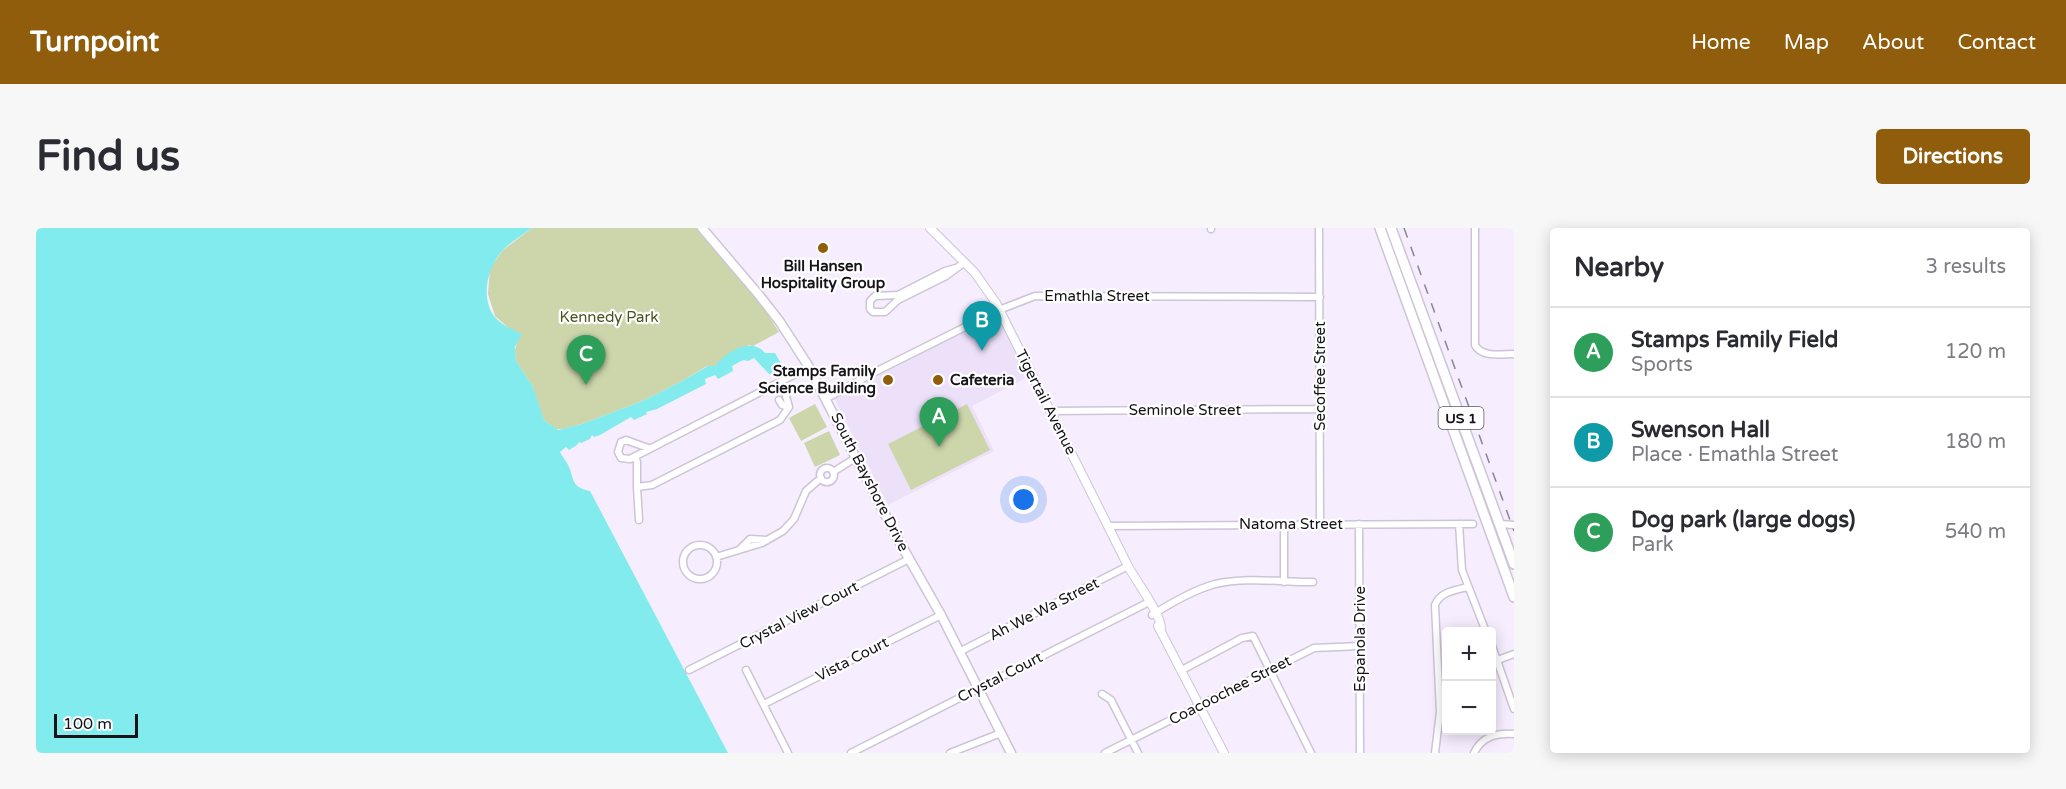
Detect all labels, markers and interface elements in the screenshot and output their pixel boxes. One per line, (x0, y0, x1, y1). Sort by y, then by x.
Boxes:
text: Turnpoint (30, 25, 159, 59)
text: Home (1691, 30, 1751, 55)
text: Map (1784, 30, 1829, 55)
text: About (1862, 30, 1924, 55)
text: Contact (1957, 30, 2036, 55)
button: Directions (1876, 129, 2030, 184)
text: Find us (36, 131, 180, 182)
marker: Bill Hansen Hospitality Group (816, 241, 830, 255)
text: Nearby (1574, 252, 1664, 283)
text: 3 results (1926, 255, 2006, 279)
place label: Bill Hansen Hospitality Group (761, 257, 886, 293)
street label: Emathla Street (1044, 287, 1150, 305)
pin: B (962, 302, 1002, 351)
park label: Kennedy Park (560, 308, 658, 326)
street label: Secoffee Street (1311, 321, 1329, 431)
text: Stamps Family Field (1631, 327, 1838, 353)
pin: C (566, 336, 606, 385)
text: A (1586, 340, 1601, 364)
text: 120 m (1945, 340, 2006, 364)
street label: Tigertail Avenue (1012, 346, 1080, 458)
text: Sports (1631, 353, 1693, 377)
place label: Stamps Family Science Building (758, 362, 876, 398)
place label: Cafeteria (950, 371, 1014, 389)
marker: Stamps Family Science Building (881, 373, 895, 387)
marker: Cafeteria (931, 373, 945, 387)
pin: A (920, 398, 958, 447)
street label: Seminole Street (1129, 401, 1242, 419)
road number: US 1 (1438, 407, 1484, 429)
street label: South Bayshore Drive (827, 410, 913, 554)
text: Swenson Hall (1631, 417, 1770, 443)
text: B (1587, 430, 1600, 454)
text: 180 m (1945, 430, 2006, 454)
text: Place · Emathla Street (1631, 443, 1838, 467)
your location (1009, 485, 1038, 514)
text: Dog park (large dogs) (1631, 507, 1855, 533)
street label: Natoma Street (1239, 515, 1343, 533)
text: C (1587, 520, 1600, 544)
text: 540 m (1945, 520, 2006, 544)
text: Park (1631, 533, 1674, 557)
street label: Ah We Wa Street (986, 573, 1102, 644)
street label: Crystal View Court (736, 577, 862, 653)
street label: Espanola Drive (1351, 586, 1369, 692)
map controls (1442, 627, 1496, 735)
button: + (1442, 627, 1496, 681)
street label: Vista Court (813, 633, 892, 685)
street label: Crystal Court (954, 648, 1046, 706)
street label: Coacoochee Street (1166, 651, 1294, 729)
button: − (1442, 681, 1496, 735)
scale bar (54, 711, 138, 738)
text: 100 m (63, 714, 112, 734)

